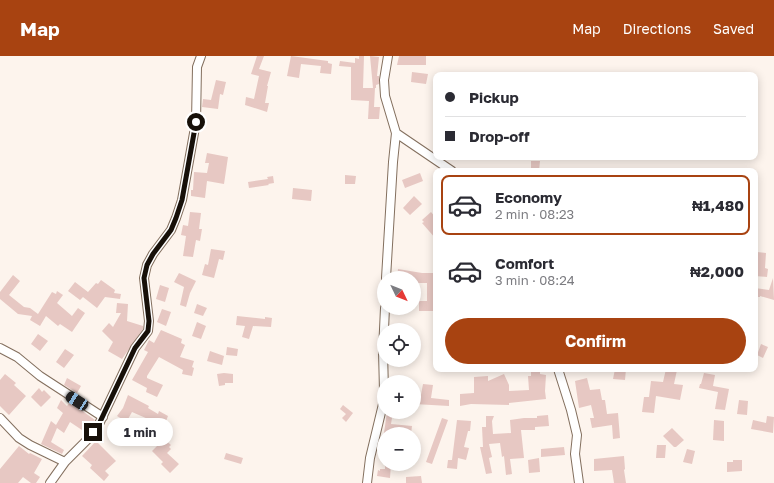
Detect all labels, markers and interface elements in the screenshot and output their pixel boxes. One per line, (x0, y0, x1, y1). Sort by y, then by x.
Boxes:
text: Map (20, 17, 60, 40)
text: Map (572, 20, 601, 37)
text: Directions (623, 20, 691, 37)
text: Saved (713, 20, 754, 37)
text: Pickup (469, 88, 519, 106)
route start (187, 113, 205, 131)
text: Drop-off (469, 127, 529, 145)
icon: car (447, 187, 483, 223)
text: Economy (495, 188, 562, 206)
text: ₦1,480 (692, 196, 744, 214)
text: 2 min · 08:23 (495, 206, 574, 222)
icon: car (447, 253, 483, 289)
text: Comfort (495, 254, 554, 272)
text: ₦2,000 (690, 262, 744, 280)
north arrow (377, 271, 421, 315)
map controls (377, 271, 421, 471)
text: 3 min · 08:24 (495, 272, 575, 288)
button: Confirm (445, 318, 746, 364)
button: locate (377, 323, 421, 367)
button: + (377, 375, 421, 419)
car (64, 389, 90, 413)
callout: 1 min (107, 418, 173, 446)
route end (84, 423, 102, 441)
text: 1 min (124, 424, 156, 440)
button: − (377, 427, 421, 471)

